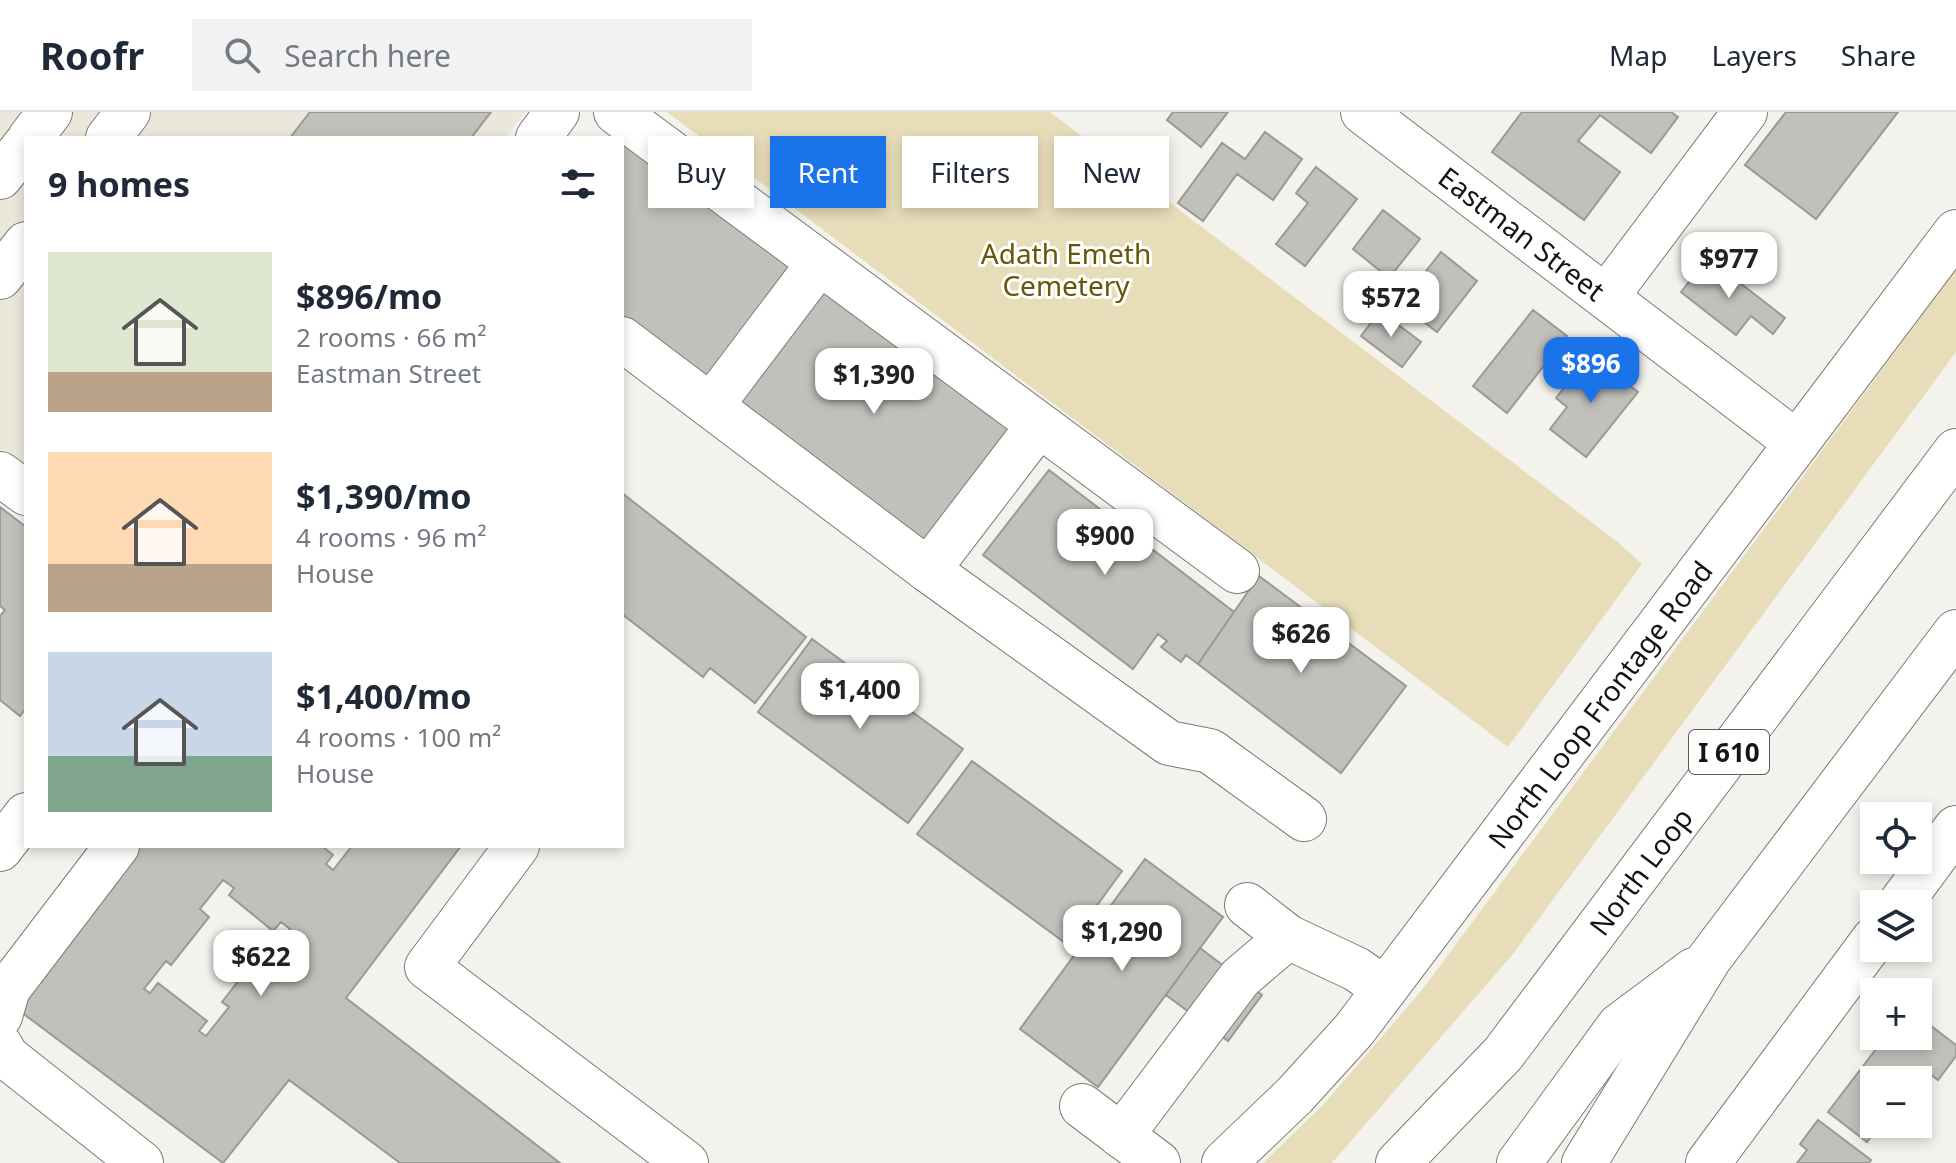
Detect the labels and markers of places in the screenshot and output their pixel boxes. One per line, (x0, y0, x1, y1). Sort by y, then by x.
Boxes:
pin: $977 (1682, 232, 1776, 300)
pin: $572 (1344, 271, 1438, 339)
pin: $896 (1544, 337, 1638, 405)
pin: $1,390 (809, 348, 939, 416)
pin: $900 (1058, 509, 1152, 577)
pin: $626 (1254, 607, 1348, 675)
pin: $1,400 (795, 663, 925, 731)
pin: $1,290 (1057, 905, 1187, 973)
pin: $622 (214, 930, 308, 998)

